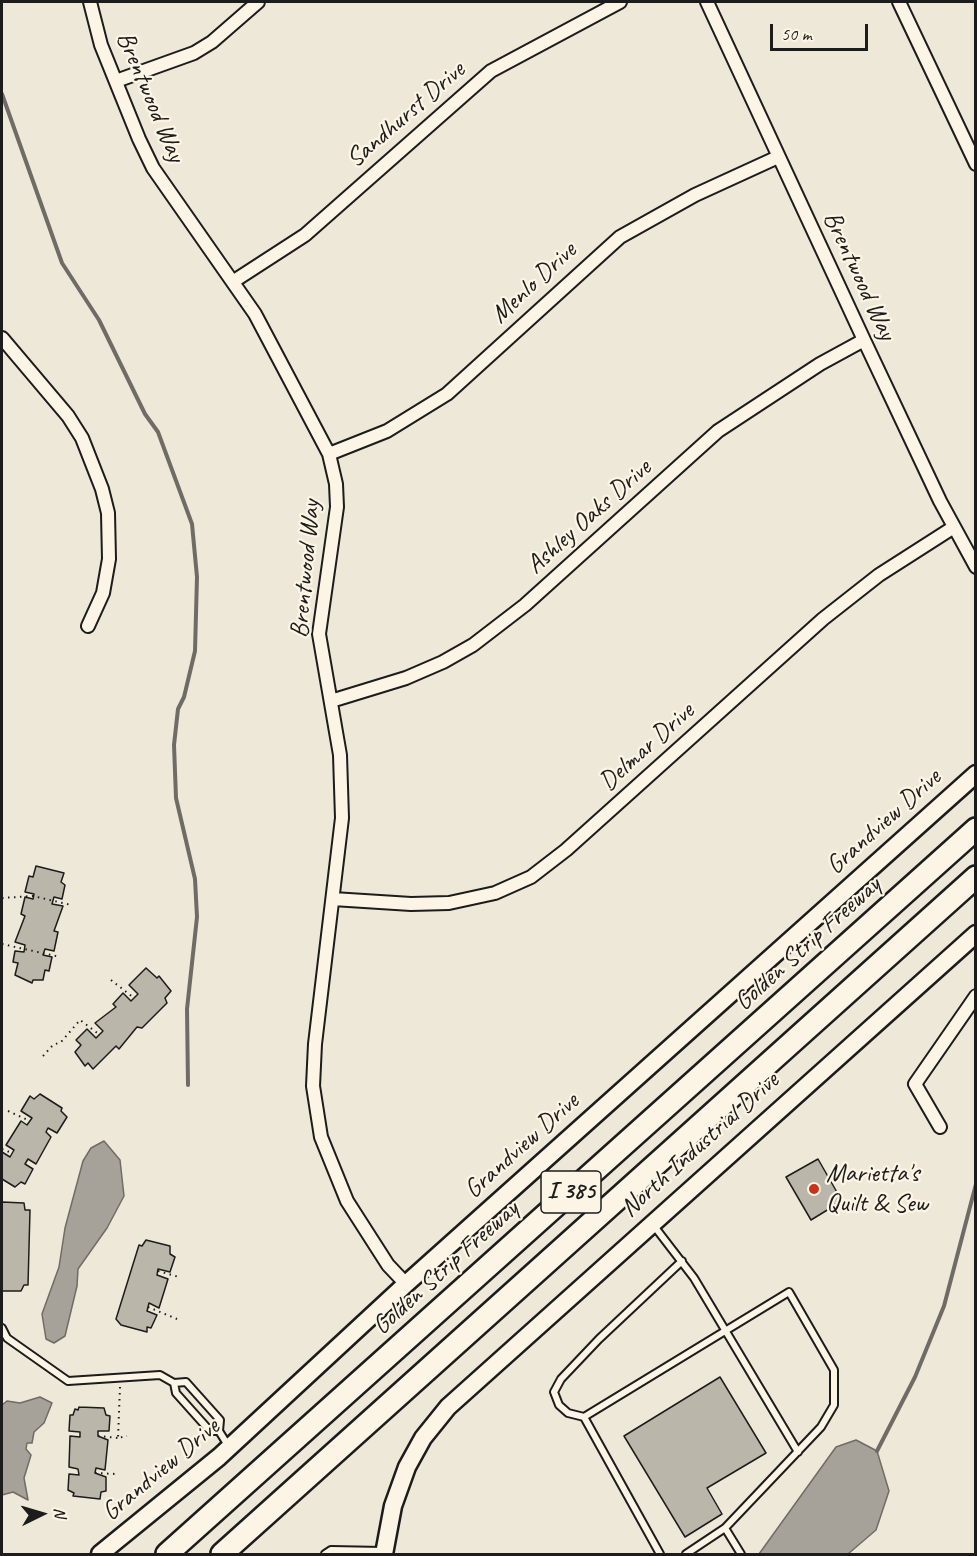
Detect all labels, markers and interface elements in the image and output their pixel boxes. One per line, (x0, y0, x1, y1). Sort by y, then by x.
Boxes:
scale bar (773, 12, 870, 50)
text: 50 m (781, 23, 812, 45)
street label: Brentwood Way (109, 27, 191, 167)
street label: Sandhurst Drive (340, 55, 472, 175)
street label: Brentwood Way (816, 207, 902, 345)
street label: Menlo Drive (485, 236, 583, 330)
street label: Ashley Oaks Drive (520, 453, 658, 581)
street label: Brentwood Way (284, 499, 328, 639)
street label: Delmar Drive (593, 696, 701, 798)
street label: Grandview Drive (820, 762, 948, 882)
street label: Golden Strip Freeway (729, 870, 887, 1018)
street label: North Industrial Drive (614, 1066, 786, 1224)
street label: Grandview Drive (458, 1086, 586, 1206)
place label: Marietta's Quilt & Sew (826, 1158, 928, 1220)
road number: I 385 (541, 1171, 601, 1213)
marker: Marietta's Quilt & Sew (807, 1182, 821, 1196)
street label: Golden Strip Freeway (367, 1194, 525, 1342)
street label: Grandview Drive (96, 1412, 226, 1528)
north arrow (12, 1484, 72, 1544)
text: N (50, 1507, 70, 1518)

